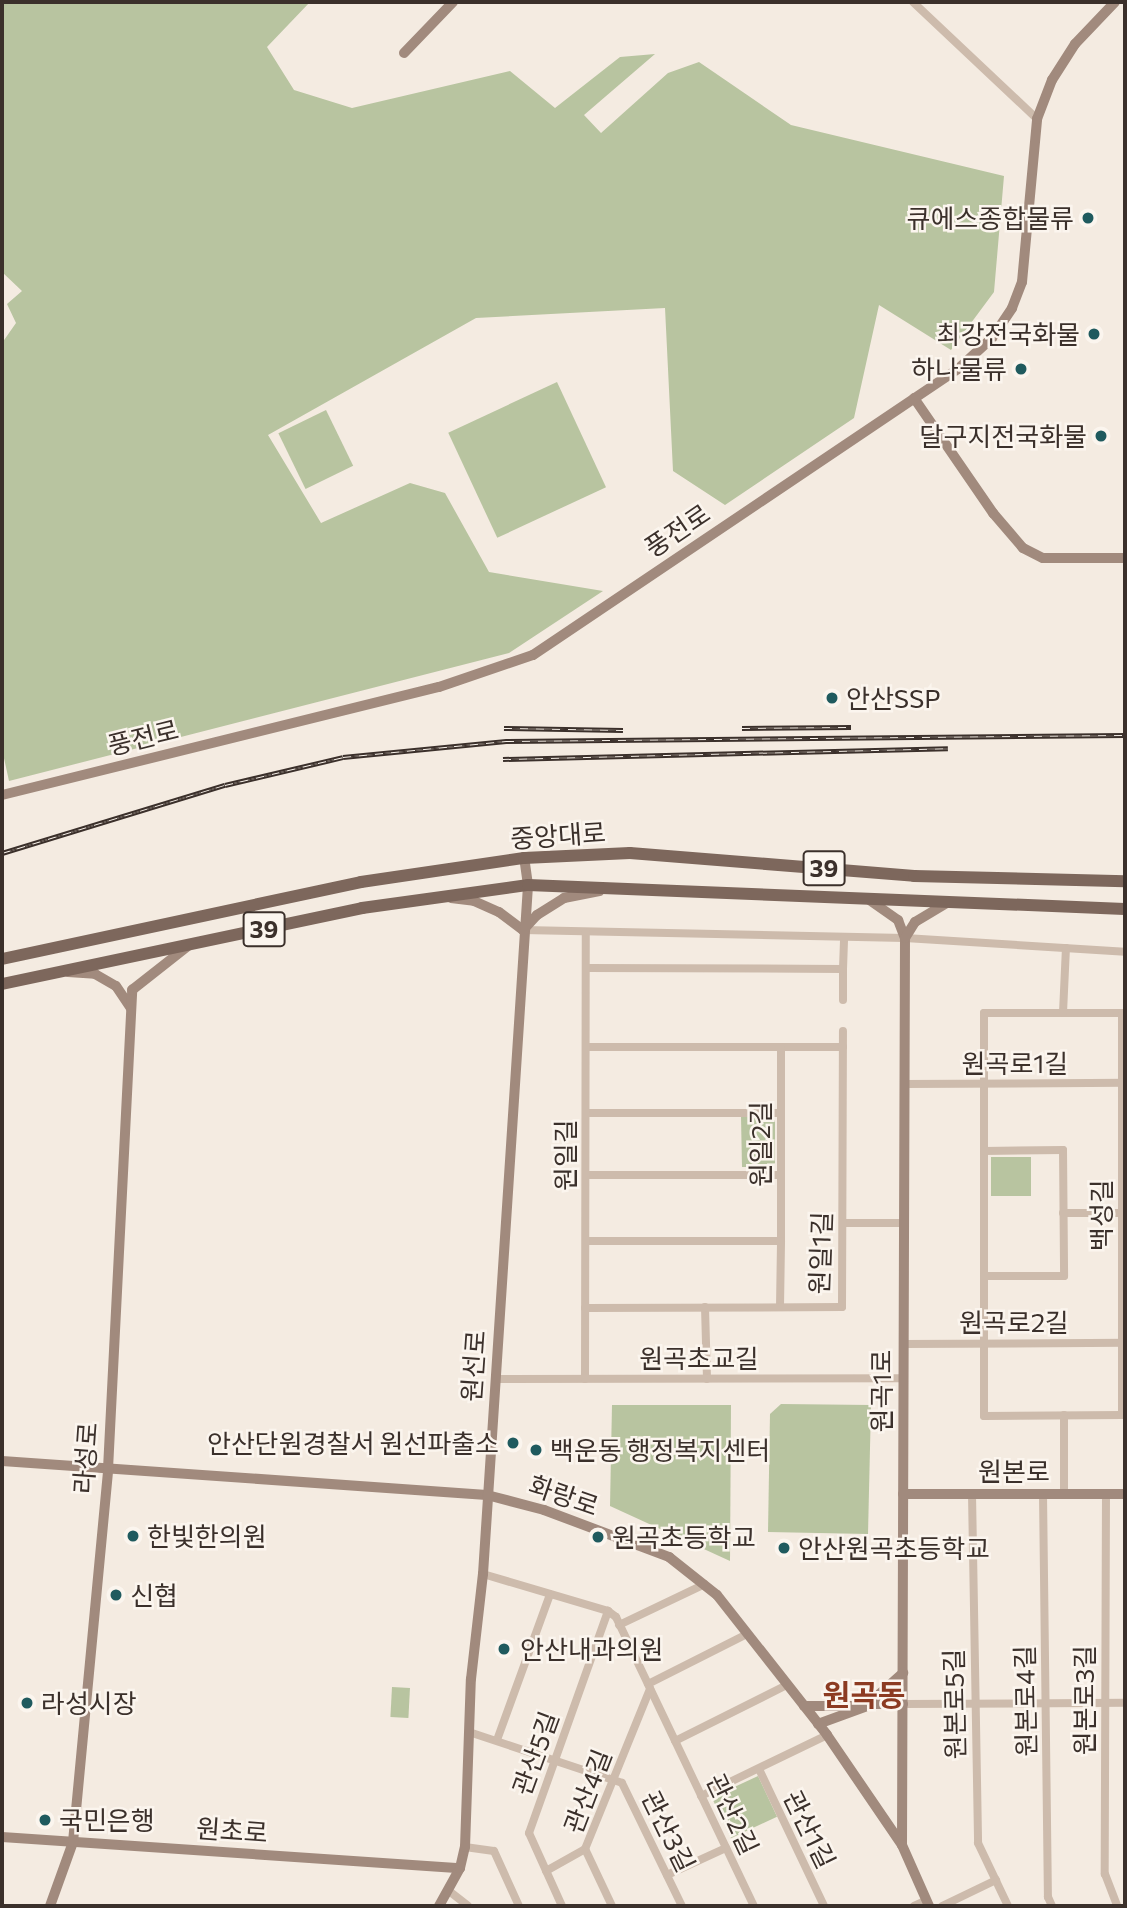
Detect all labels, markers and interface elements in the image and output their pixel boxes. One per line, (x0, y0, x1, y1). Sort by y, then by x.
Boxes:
place label: 큐에스종합물류 (907, 202, 1074, 234)
marker: 큐에스종합물류 (1080, 210, 1096, 226)
place label: 최강전국화물 (936, 318, 1080, 350)
marker: 최강전국화물 (1086, 326, 1102, 342)
place label: 하나물류 (911, 353, 1007, 385)
marker: 하나물류 (1013, 361, 1029, 377)
place label: 달구지전국화물 (920, 420, 1087, 452)
marker: 달구지전국화물 (1093, 428, 1109, 444)
street label: 풍전로 (639, 497, 715, 563)
place label: 안산SSP (846, 682, 941, 714)
marker: 안산SSP (824, 690, 840, 706)
street label: 풍전로 (104, 713, 182, 761)
street label: 중앙대로 (509, 816, 607, 854)
road number: 39 (801, 848, 847, 888)
road number: 39 (241, 909, 287, 950)
street label: 원곡로1길 (962, 1047, 1068, 1079)
street label: 원일2길 (744, 1101, 776, 1187)
street label: 원일길 (549, 1119, 581, 1191)
street label: 백성길 (1085, 1179, 1117, 1251)
street label: 원일1길 (803, 1211, 837, 1295)
street label: 원곡로2길 (959, 1306, 1069, 1338)
street label: 원선로 (455, 1329, 491, 1403)
street label: 원곡초교길 (639, 1342, 759, 1374)
street label: 원곡1로 (865, 1350, 897, 1432)
street label: 라성로 (67, 1421, 103, 1495)
place label: 안산단원경찰서 원선파출소 (207, 1427, 499, 1459)
place label: 백운동 행정복지센터 (550, 1434, 770, 1466)
marker: 안산단원경찰서 원선파출소 (505, 1435, 521, 1451)
marker: 백운동 행정복지센터 (528, 1442, 544, 1458)
street label: 원본로 (978, 1455, 1050, 1487)
street label: 화랑로 (525, 1469, 603, 1521)
place label: 한빛한의원 (147, 1520, 267, 1552)
place label: 원곡초등학교 (612, 1521, 756, 1553)
marker: 한빛한의원 (125, 1528, 141, 1544)
marker: 원곡초등학교 (590, 1529, 606, 1545)
place label: 안산원곡초등학교 (798, 1532, 989, 1564)
marker: 안산원곡초등학교 (776, 1540, 792, 1556)
place label: 신협 (130, 1579, 178, 1611)
marker: 신협 (108, 1587, 124, 1603)
place label: 안산내과의원 (520, 1633, 664, 1665)
marker: 안산내과의원 (494, 1639, 514, 1659)
street label: 원본로4길 (1008, 1645, 1042, 1757)
street label: 원본로3길 (1068, 1645, 1100, 1755)
street label: 원본로5길 (937, 1648, 971, 1760)
district label: 원곡동 (823, 1676, 905, 1712)
place label: 라성시장 (41, 1687, 137, 1719)
marker: 라성시장 (19, 1695, 35, 1711)
street label: 관산5길 (506, 1707, 564, 1799)
street label: 관산4길 (557, 1745, 617, 1837)
street label: 관산2길 (701, 1768, 765, 1860)
street label: 관산3길 (636, 1785, 702, 1877)
street label: 관산1길 (778, 1785, 842, 1873)
place label: 국민은행 (59, 1804, 155, 1836)
marker: 국민은행 (37, 1812, 53, 1828)
street label: 원초로 (195, 1812, 269, 1848)

